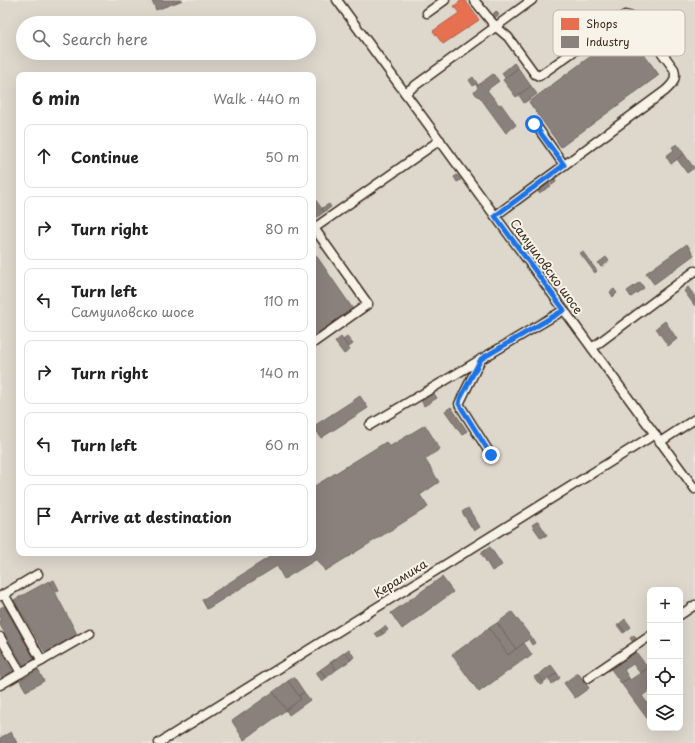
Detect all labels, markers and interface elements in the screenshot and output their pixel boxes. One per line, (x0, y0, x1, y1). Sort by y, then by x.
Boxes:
legend (553, 10, 685, 56)
text: Shops (586, 15, 617, 32)
search box (16, 16, 316, 60)
icon: search (30, 27, 52, 49)
text: Search here (62, 27, 148, 50)
text: Industry (586, 33, 630, 50)
text: 6 min (32, 85, 80, 111)
text: Walk · 440 m (213, 89, 300, 108)
route start (525, 115, 543, 133)
icon: ahead (33, 145, 55, 167)
text: Continue (71, 145, 139, 168)
text: 50 m (265, 147, 299, 166)
street label: Самуиловско шосе (506, 215, 588, 318)
icon: right (33, 217, 55, 239)
text: Turn right (71, 217, 148, 240)
text: 80 m (265, 219, 299, 238)
text: Turn left (71, 279, 137, 302)
icon: left (33, 289, 55, 311)
text: 110 m (264, 291, 299, 310)
text: Самуиловско шосе (71, 302, 194, 321)
icon: right (33, 361, 55, 383)
text: Turn right (71, 361, 148, 384)
text: 140 m (260, 363, 299, 382)
icon: left (33, 433, 55, 455)
text: Turn left (71, 433, 137, 456)
text: 60 m (265, 435, 299, 454)
route end (482, 446, 500, 464)
icon: arrive (33, 505, 55, 527)
text: Arrive at destination (71, 505, 232, 528)
street label: Керамика (370, 554, 431, 602)
map controls (647, 587, 683, 731)
button: + (647, 587, 683, 623)
button: − (647, 623, 683, 659)
button: locate (647, 659, 683, 695)
button: layers (647, 695, 683, 731)

